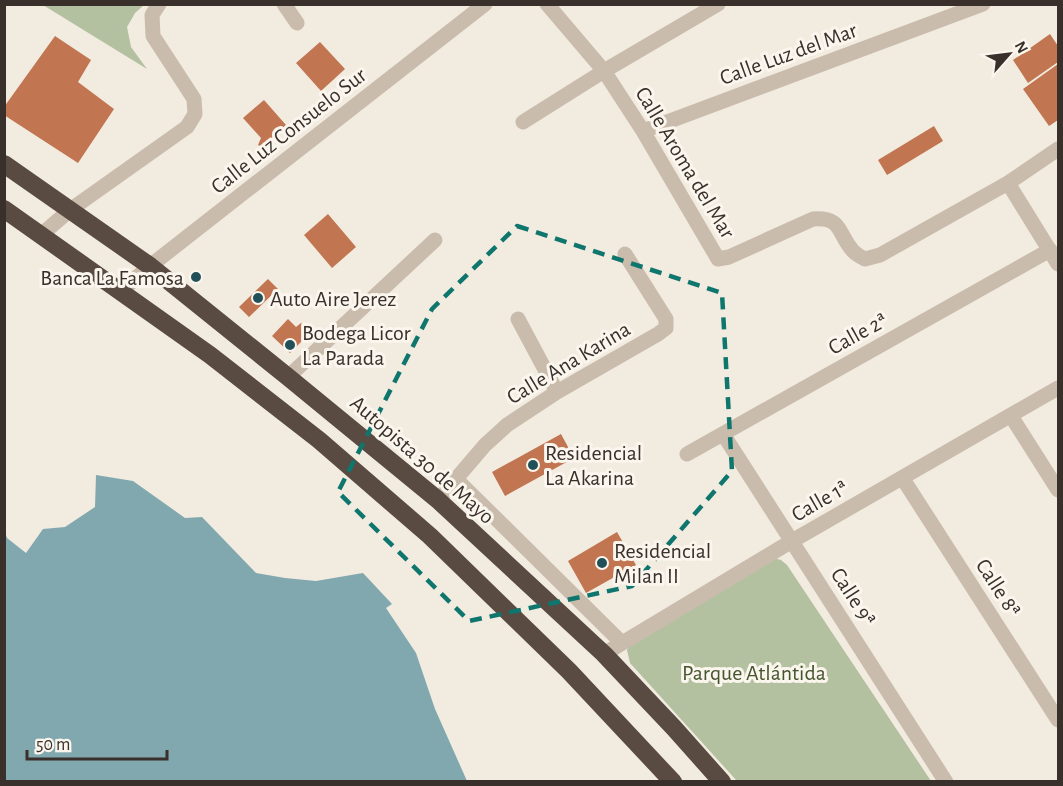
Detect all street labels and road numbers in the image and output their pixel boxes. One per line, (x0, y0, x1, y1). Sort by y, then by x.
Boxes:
street label: Calle Luz del Mar (717, 19, 860, 89)
street label: Calle Luz Consuelo Sur (207, 64, 370, 198)
street label: Calle Aroma del Mar (631, 83, 739, 242)
street label: Calle 2ª (824, 309, 890, 359)
street label: Calle Ana Karina (503, 317, 634, 408)
street label: Autopista 30 de Mayo (346, 391, 499, 528)
street label: Calle 1ª (788, 476, 851, 526)
street label: Calle 8ª (972, 555, 1025, 620)
street label: Calle 9ª (827, 564, 880, 629)

